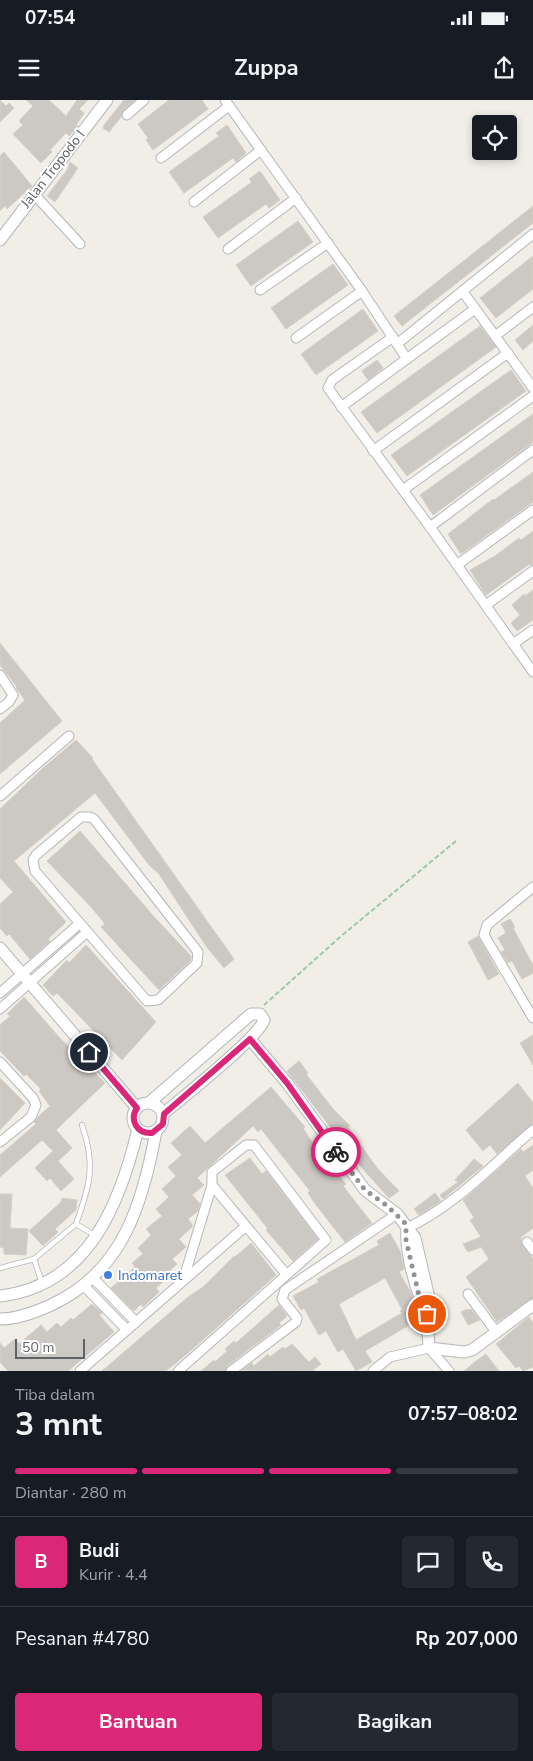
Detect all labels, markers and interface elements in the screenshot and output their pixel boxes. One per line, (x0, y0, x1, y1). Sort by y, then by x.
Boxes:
text: 07:54 (25, 5, 75, 31)
text: Zuppa (234, 53, 299, 83)
icon: menu (15, 54, 43, 82)
icon: share (490, 54, 518, 82)
map controls (472, 115, 517, 160)
button: locate (472, 115, 517, 160)
street label: Jalan Tropodo I (16, 126, 89, 213)
pin (68, 1031, 110, 1073)
icon: home (75, 1038, 103, 1066)
courier (311, 1127, 361, 1177)
icon: bike (322, 1138, 350, 1166)
place label: Indomaret (118, 1266, 182, 1285)
marker: Indomaret (102, 1269, 114, 1281)
pin (406, 1293, 448, 1335)
icon: bag (413, 1300, 441, 1328)
scale bar (15, 1336, 85, 1359)
text: 50 m (22, 1338, 54, 1357)
text: Tiba dalam (15, 1384, 95, 1406)
text: 07:57–08:02 (408, 1401, 518, 1427)
text: 3 mnt (15, 1403, 102, 1446)
text: Diantar · 280 m (15, 1482, 126, 1504)
button: chat (402, 1536, 454, 1588)
button: phone (466, 1536, 518, 1588)
text: Budi (79, 1538, 119, 1564)
text: B (34, 1549, 48, 1575)
text: Kurir · 4.4 (79, 1564, 148, 1586)
text: Pesanan #4780 (15, 1626, 149, 1652)
text: Rp 207,000 (415, 1626, 518, 1652)
button: Bantuan (15, 1693, 262, 1751)
button: Bagikan (272, 1693, 518, 1751)

